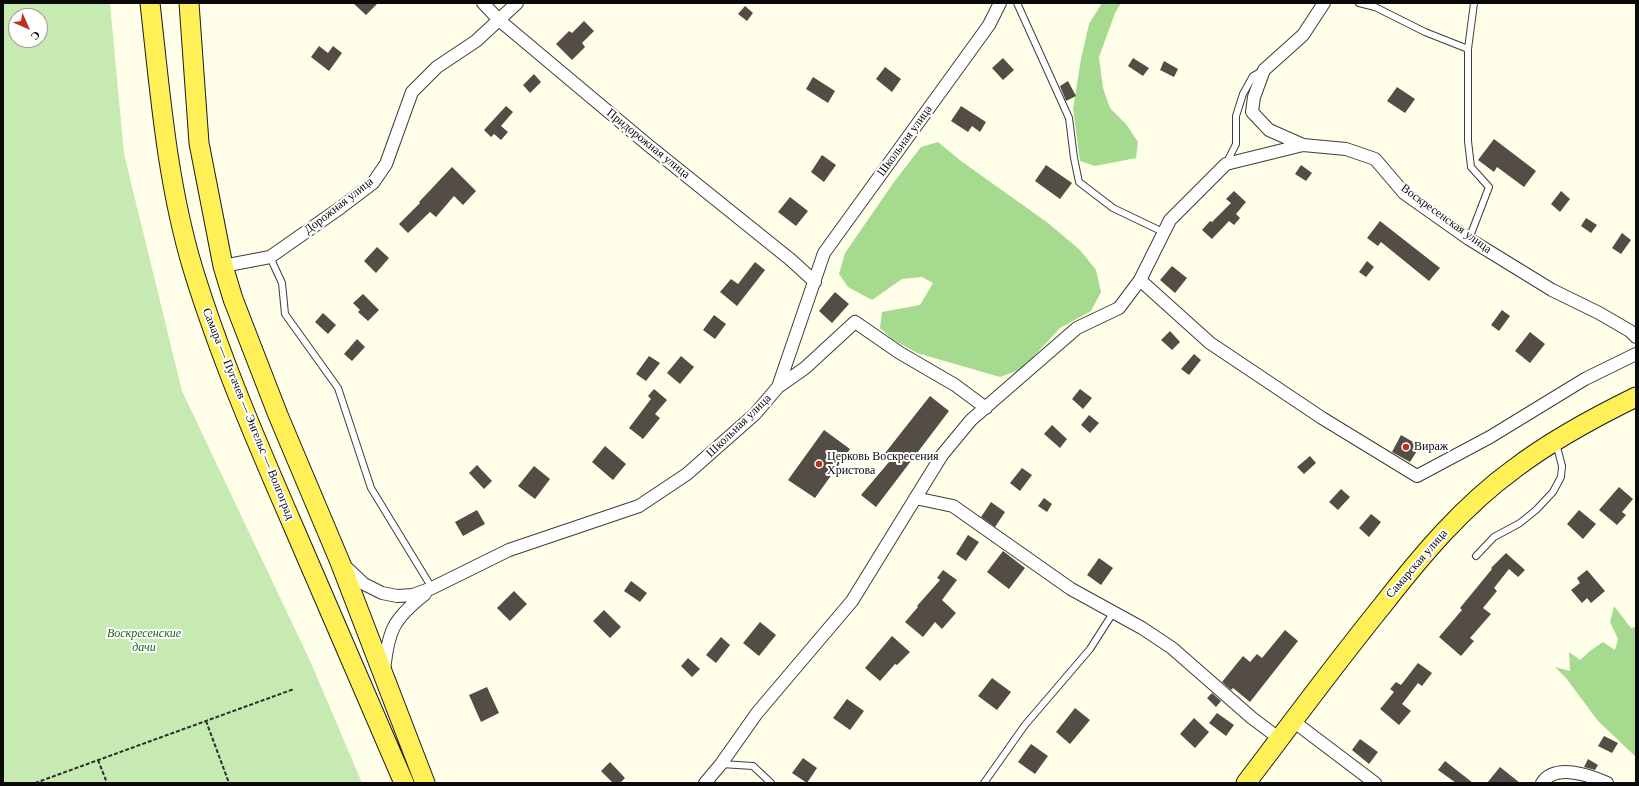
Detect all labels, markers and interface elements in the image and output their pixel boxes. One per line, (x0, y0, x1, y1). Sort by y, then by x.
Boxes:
north arrow (8, 8, 48, 48)
text: С (29, 29, 43, 43)
street label: Школьная улица (874, 103, 936, 179)
street label: Придорожная улица (603, 106, 693, 182)
street label: Дорожная улица (301, 174, 377, 238)
street label: Воскресенская улица (1398, 181, 1494, 257)
street label: Самара — Пугачев — Энгельс — Волгоград (199, 306, 297, 522)
street label: Школьная улица (704, 391, 774, 461)
place label: Вираж (1414, 440, 1448, 454)
marker: Вираж (1401, 442, 1411, 452)
place label: Церковь Воскресения Христова (827, 450, 939, 478)
marker: Церковь Воскресения Христова (814, 459, 824, 469)
street label: Самарская улица (1383, 527, 1451, 601)
park label: Воскресенские дачи (107, 627, 181, 655)

